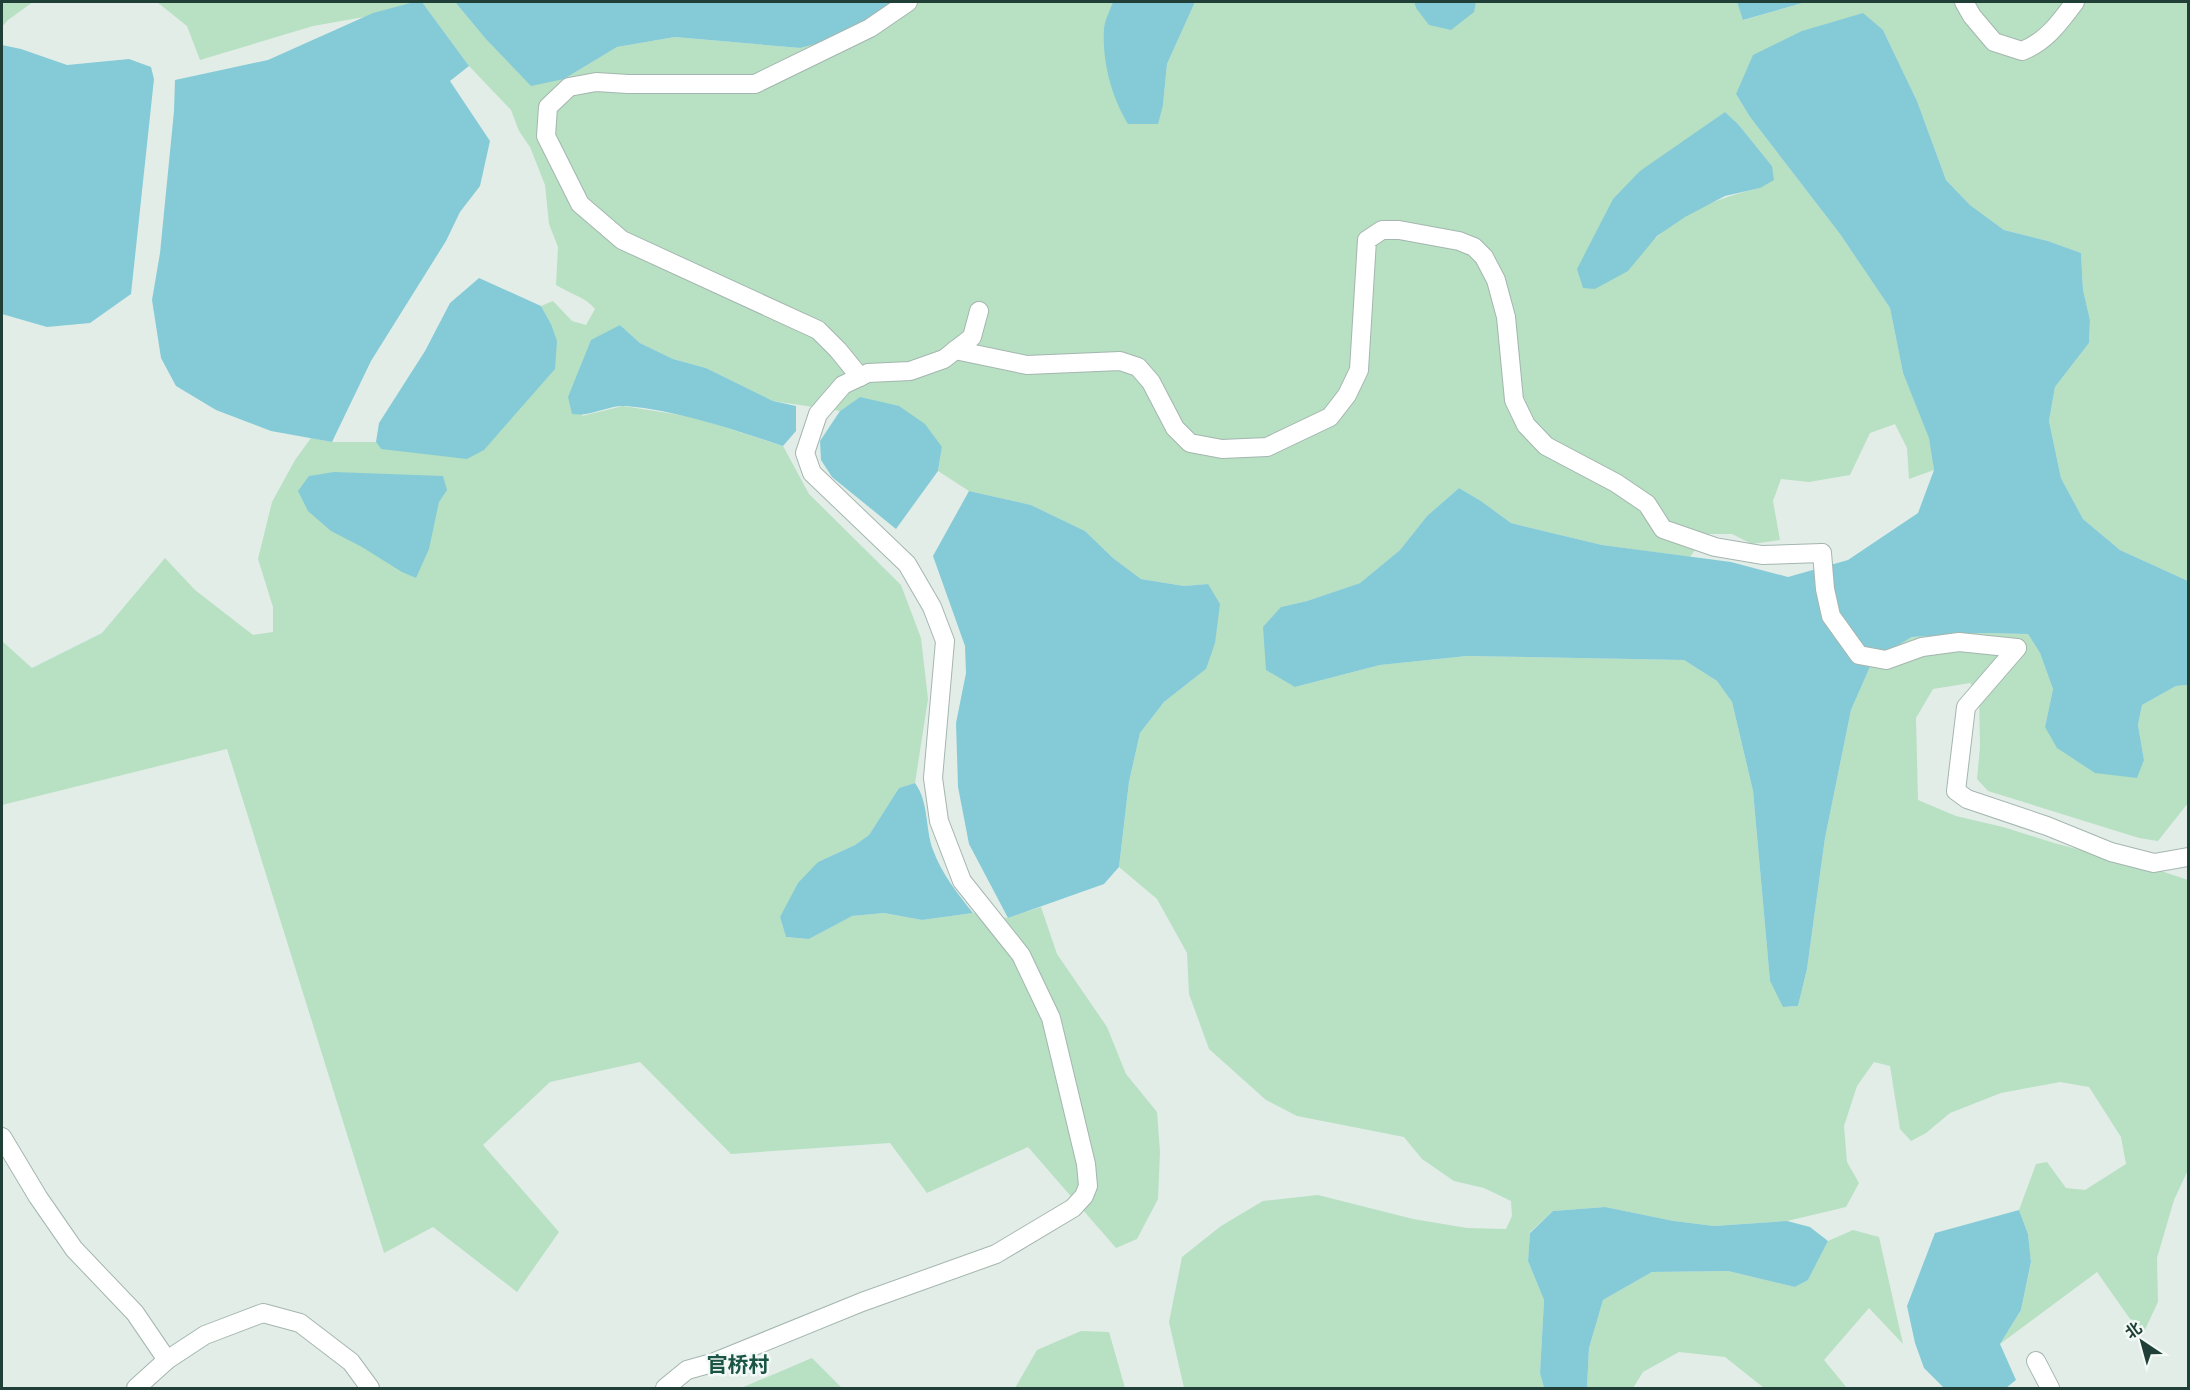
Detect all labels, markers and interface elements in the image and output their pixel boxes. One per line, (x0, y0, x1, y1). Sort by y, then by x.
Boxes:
north arrow (2112, 1312, 2172, 1372)
text: 北 (2121, 1318, 2146, 1343)
district label: 官桥村 (707, 1352, 770, 1378)

